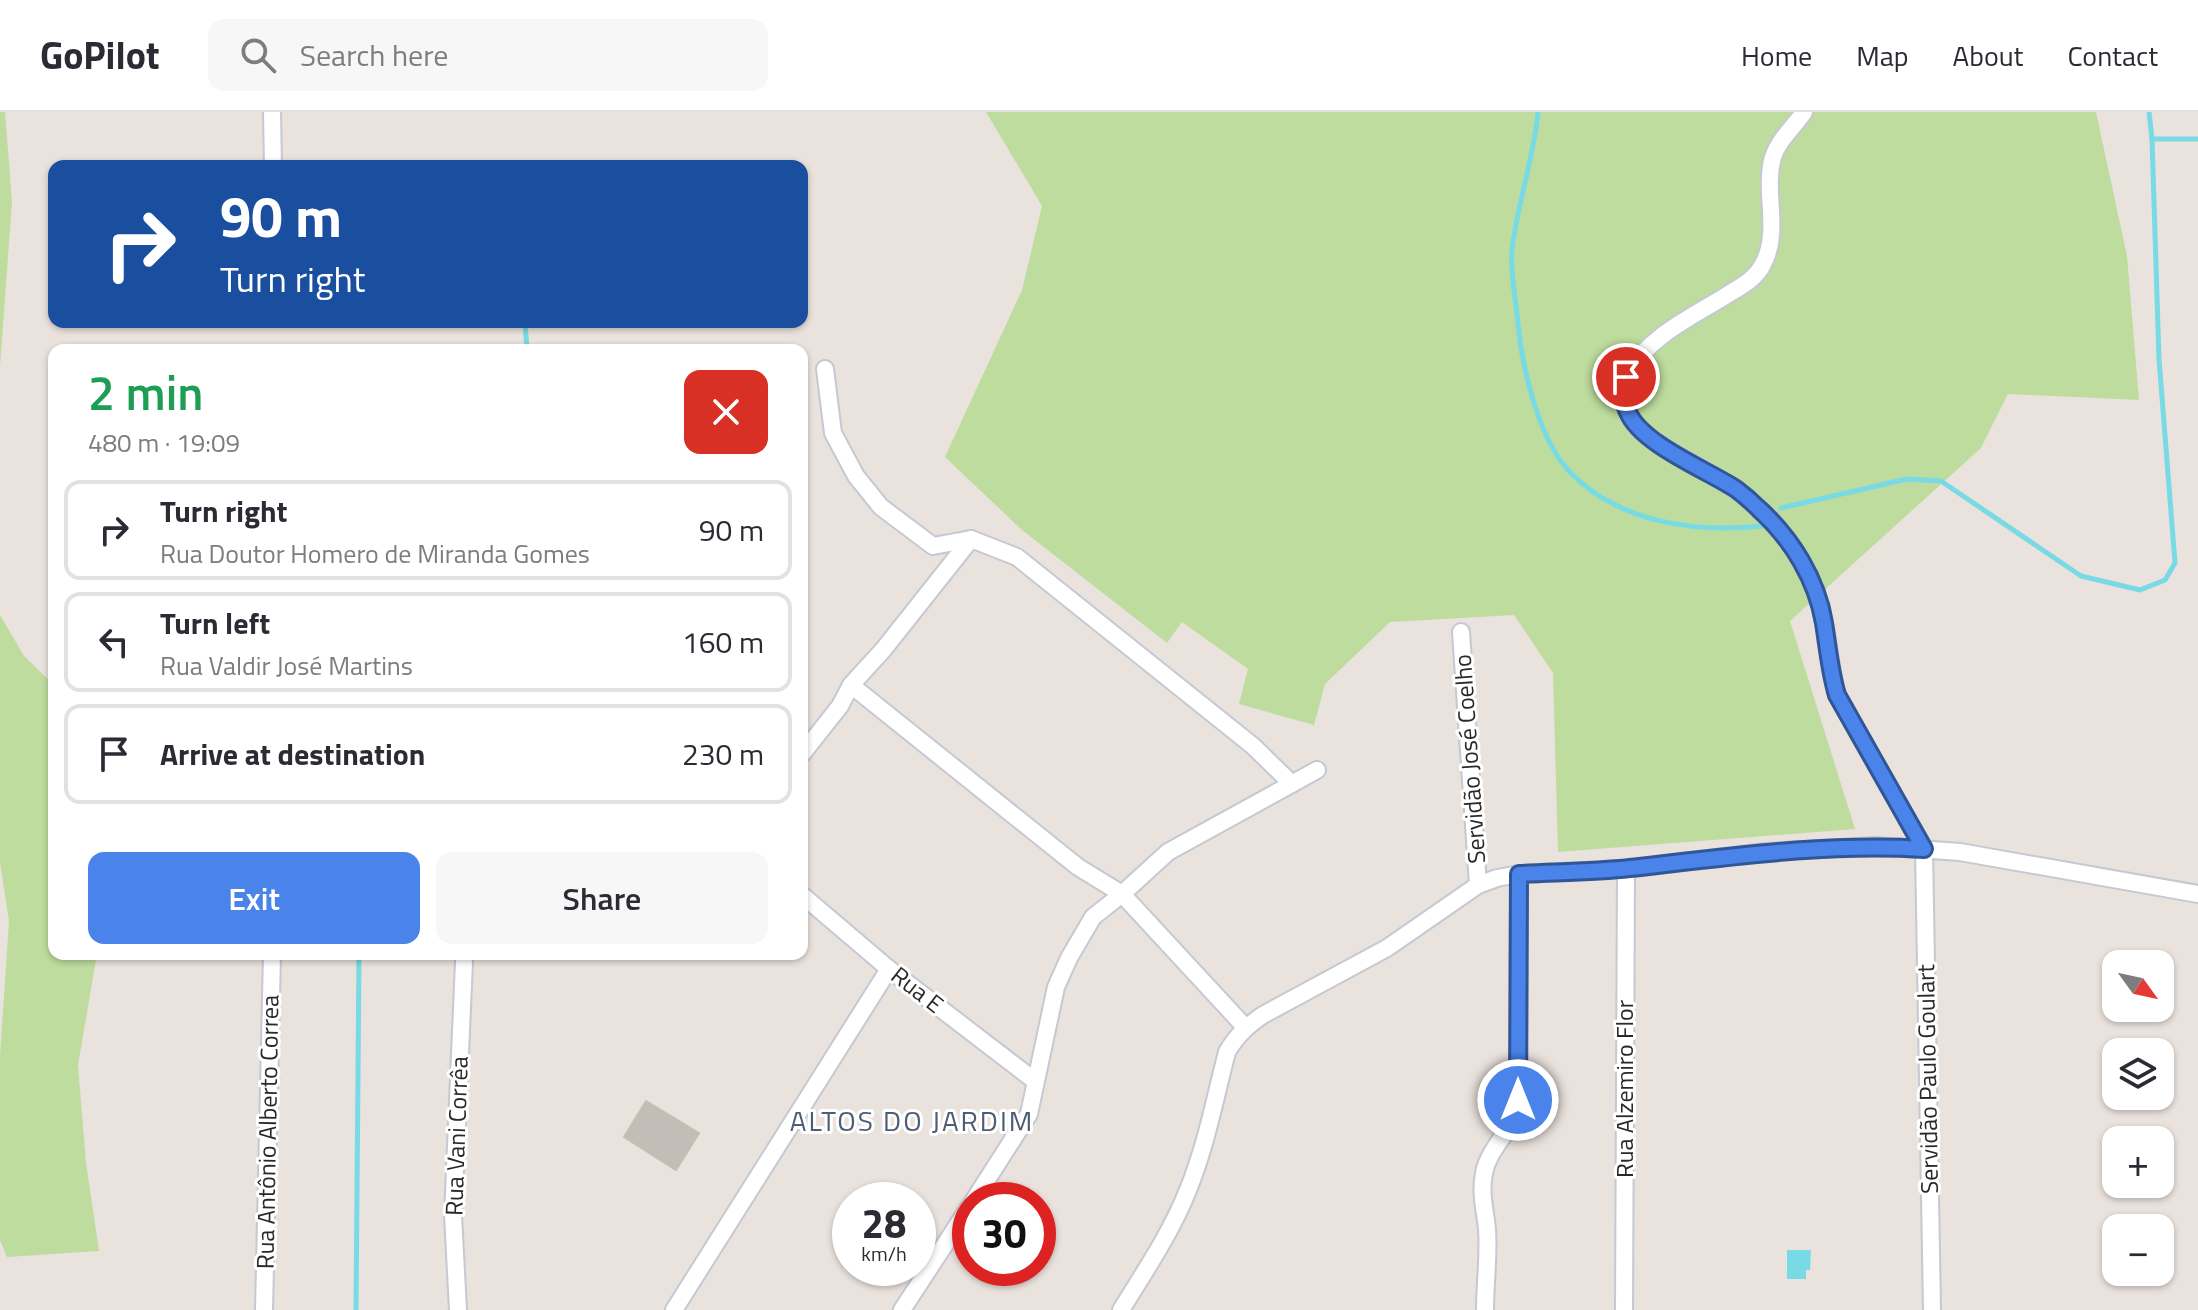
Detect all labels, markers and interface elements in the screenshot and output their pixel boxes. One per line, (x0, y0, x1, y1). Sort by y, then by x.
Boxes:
search box (208, 19, 768, 91)
text: GoPilot (40, 26, 160, 84)
text: Search here (300, 32, 449, 78)
icon: search (236, 33, 280, 77)
text: Home (1741, 34, 1812, 77)
text: Map (1856, 34, 1909, 77)
text: About (1953, 34, 2023, 77)
text: Contact (2067, 34, 2158, 77)
text: 90 m (220, 174, 342, 259)
icon: right (88, 192, 192, 296)
text: Turn right (220, 251, 365, 306)
pin (1592, 343, 1660, 411)
icon: arrive (1604, 355, 1648, 399)
text: 2 min (88, 356, 203, 429)
button: close (684, 370, 768, 454)
text: 480 m · 19:09 (88, 423, 240, 462)
text: Turn right (160, 488, 288, 534)
text: 90 m (699, 507, 764, 553)
icon: right (92, 508, 136, 552)
text: Rua Doutor Homero de Miranda Gomes (160, 534, 590, 573)
text: Turn left (160, 600, 270, 646)
text: 160 m (682, 619, 764, 665)
icon: left (92, 620, 136, 664)
text: Rua Valdir José Martins (160, 646, 413, 685)
street label: Servidão José Coelho (1444, 653, 1494, 865)
text: Arrive at destination (160, 731, 425, 777)
text: 230 m (682, 731, 764, 777)
icon: arrive (92, 732, 136, 776)
button: Exit (88, 852, 420, 944)
button: Share (436, 852, 768, 944)
north arrow (2102, 950, 2174, 1022)
map controls (2102, 950, 2174, 1286)
street label: Rua E (884, 957, 952, 1021)
street label: Servidão Paulo Goulart (1907, 963, 1947, 1194)
street label: Rua Antônio Alberto Correa (247, 995, 287, 1269)
street label: Rua Alzemiro Flor (1606, 1000, 1642, 1178)
button: layers (2102, 1038, 2174, 1110)
street label: Rua Vani Corrêa (435, 1056, 477, 1216)
position arrow (1476, 1058, 1560, 1142)
district label: ALTOS DO JARDIM (790, 1099, 1034, 1142)
button: + (2102, 1126, 2174, 1198)
speed limit sign: 30 (952, 1182, 1056, 1286)
text: 28 (862, 1193, 906, 1254)
button: − (2102, 1214, 2174, 1286)
text: km/h (861, 1238, 907, 1269)

